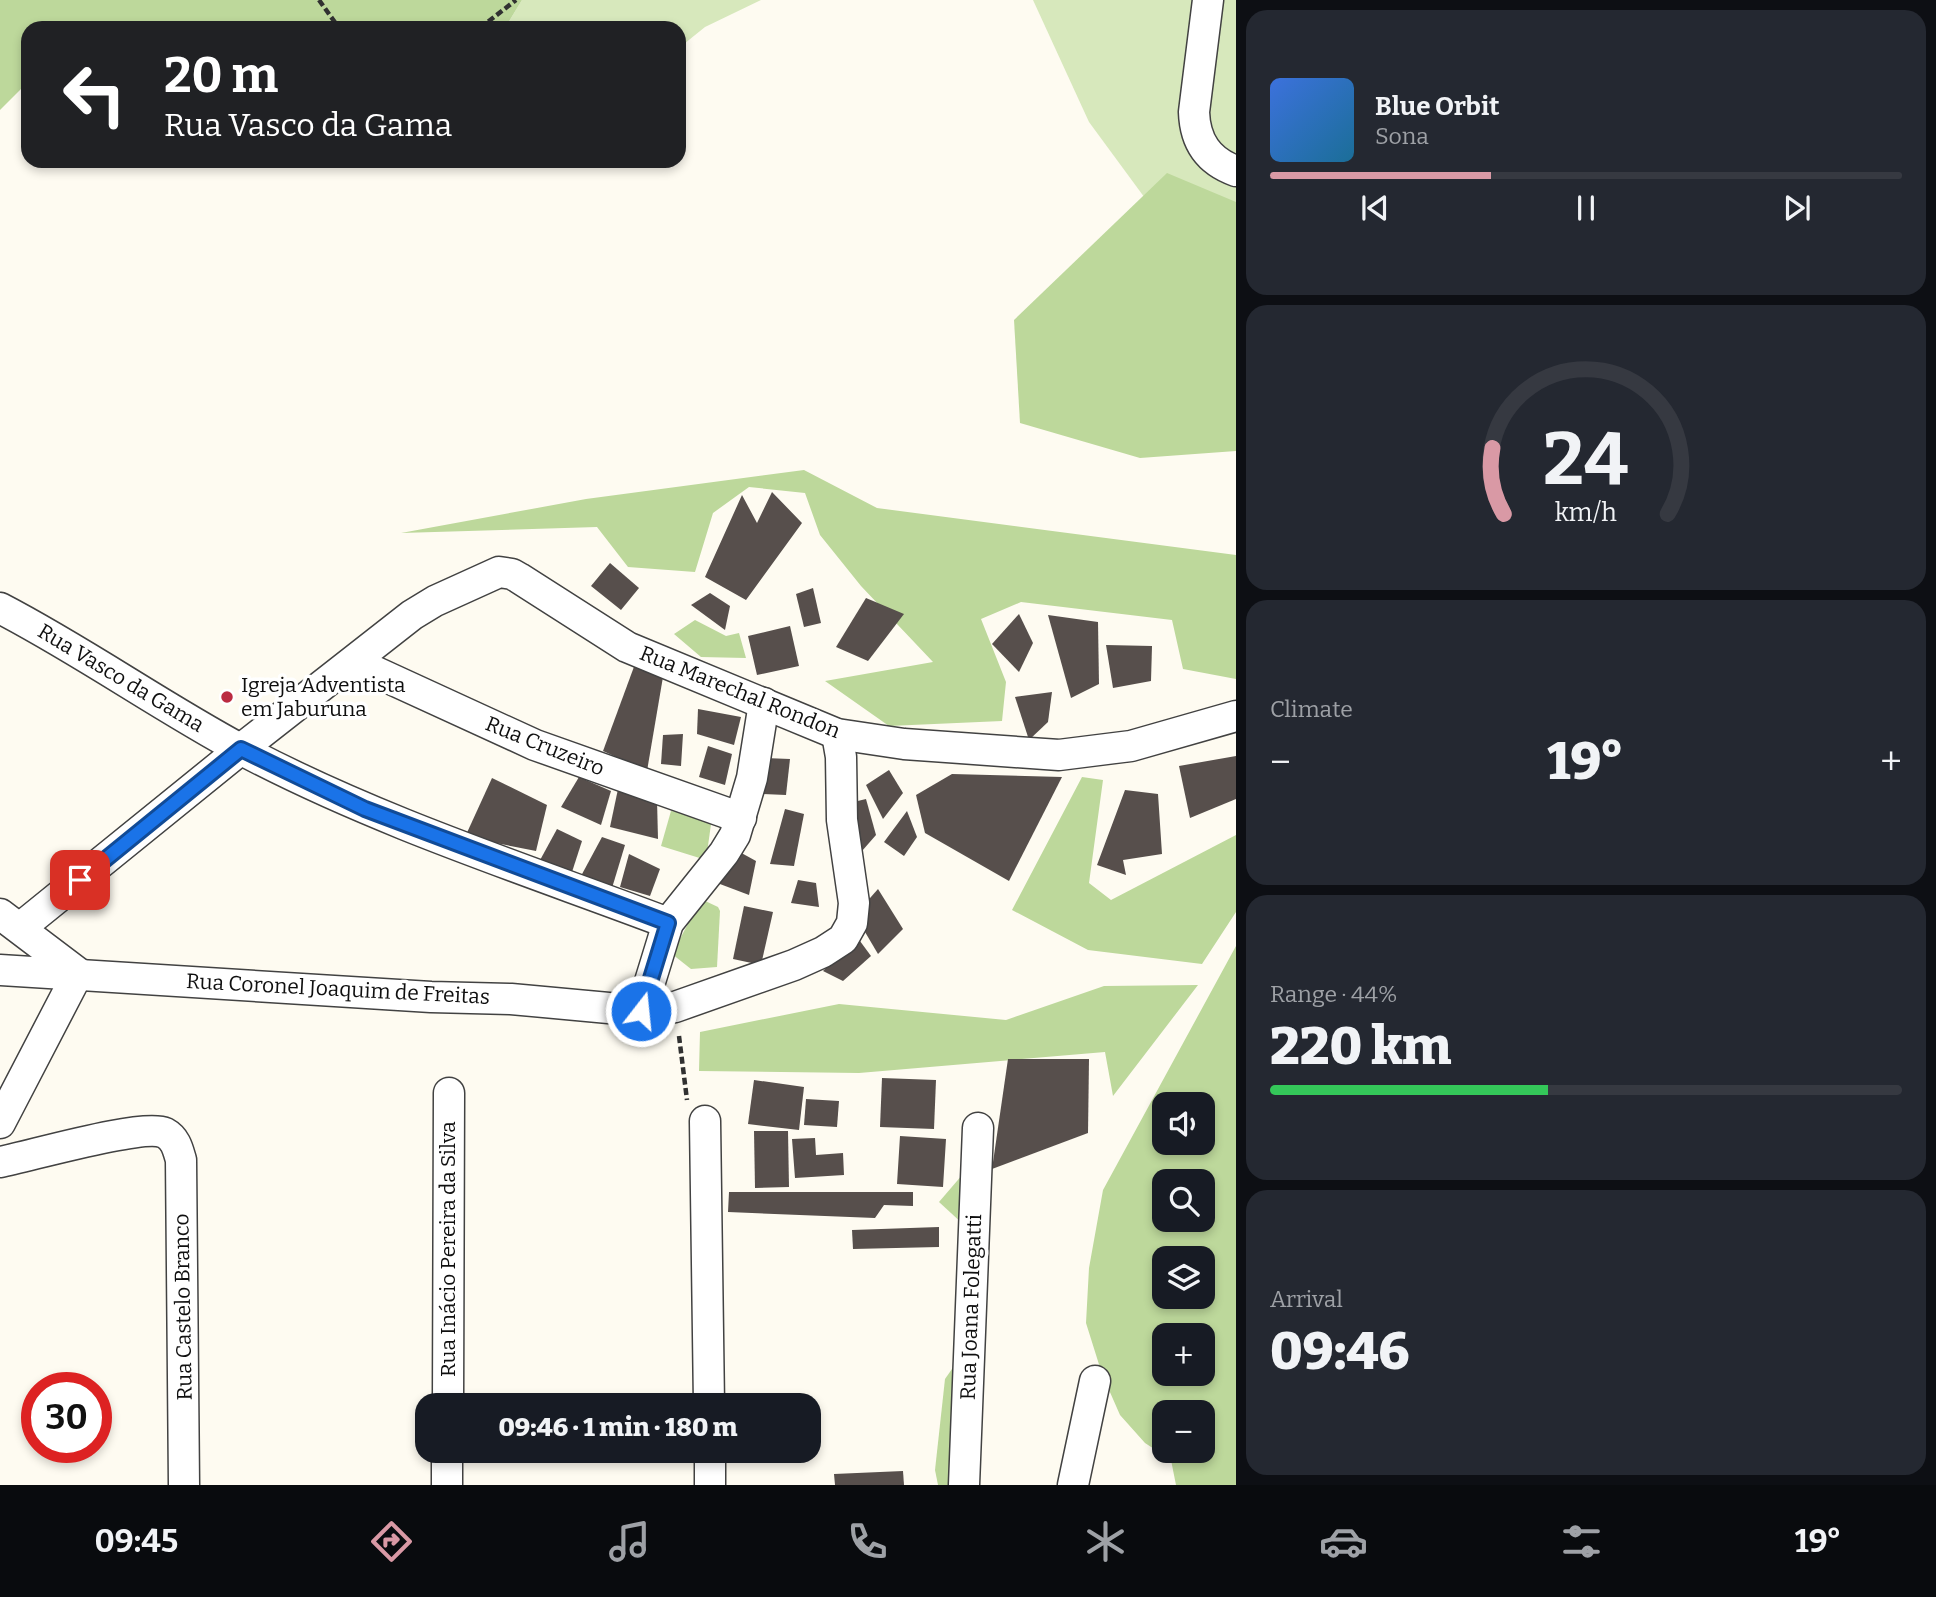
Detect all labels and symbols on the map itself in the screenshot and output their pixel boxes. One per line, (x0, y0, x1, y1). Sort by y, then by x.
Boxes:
street label: Rua Vasco da Gama (33, 618, 209, 738)
street label: Rua Marechal Rondon (636, 640, 844, 744)
place label: Igreja Adventista em Jaburuna (241, 672, 406, 722)
marker: Igreja Adventista em Jaburuna (219, 689, 235, 705)
street label: Rua Cruzeiro (482, 710, 608, 782)
pin (50, 850, 110, 910)
street label: Rua Coronel Joaquim de Freitas (185, 968, 491, 1010)
position arrow (604, 974, 678, 1048)
street label: Rua Inácio Pereira da Silva (435, 1121, 461, 1377)
street label: Rua Castelo Branco (168, 1213, 198, 1401)
street label: Rua Joana Folegatti (955, 1213, 987, 1401)
speed limit sign: 30 (21, 1372, 112, 1463)

